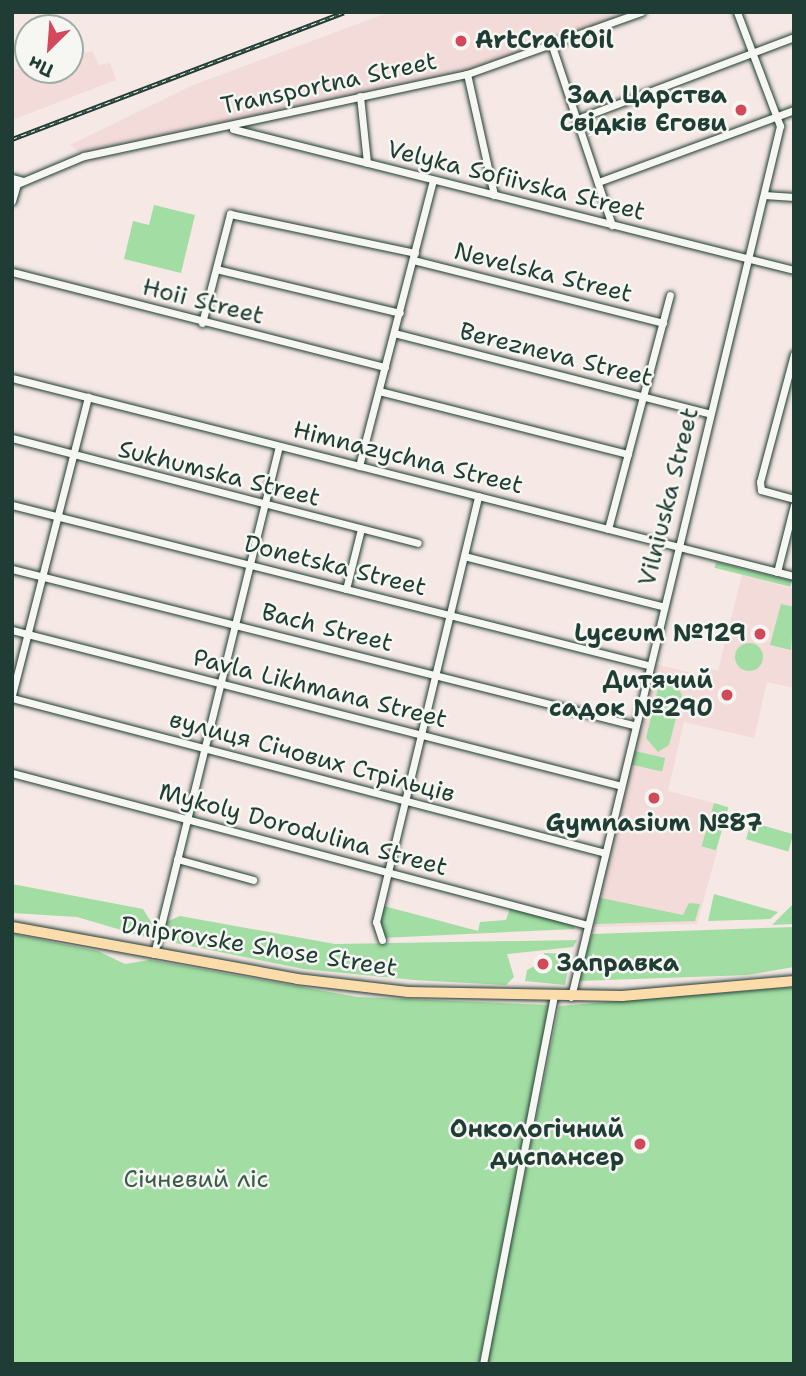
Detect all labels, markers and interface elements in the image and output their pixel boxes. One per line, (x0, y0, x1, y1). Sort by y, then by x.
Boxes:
north arrow (14, 14, 84, 84)
place label: ArtCraftOil (475, 27, 614, 55)
marker: ArtCraftOil (453, 33, 469, 49)
street label: Transportna Street (218, 47, 440, 121)
text: Пн (24, 50, 57, 83)
place label: Зал Царства Свідків Єгови (559, 82, 727, 138)
marker: Зал Царства Свідків Єгови (733, 102, 749, 118)
street label: Velyka Sofiivska Street (384, 135, 648, 227)
street label: Nevelska Street (451, 237, 635, 309)
street label: Hoii Street (139, 273, 267, 331)
street label: Berezneva Street (457, 317, 655, 393)
street label: Vilniuska Street (633, 405, 705, 589)
street label: Himnazychna Street (290, 416, 526, 500)
street label: Sukhumska Street (115, 435, 323, 513)
street label: Donetska Street (241, 529, 429, 603)
street label: Bach Street (258, 598, 396, 658)
place label: Lyceum №129 (574, 620, 746, 648)
marker: Lyceum №129 (752, 626, 768, 642)
street label: Pavla Likhmana Street (190, 643, 450, 735)
place label: Дитячий садок №290 (549, 667, 713, 723)
marker: Дитячий садок №290 (719, 687, 735, 703)
street label: вулиця Січових Стрільців (166, 705, 458, 809)
street label: Mykoly Dorodulina Street (156, 778, 450, 882)
marker: Gymnasium №87 (646, 790, 662, 806)
place label: Gymnasium №87 (546, 810, 762, 838)
street label: Dniprovske Shose Street (119, 911, 399, 983)
place label: Заправка (557, 950, 679, 978)
marker: Заправка (535, 956, 551, 972)
place label: Онкологічний диспансер (450, 1116, 624, 1172)
marker: Онкологічний диспансер (630, 1134, 650, 1154)
park label: Січневий ліс (123, 1166, 269, 1194)

